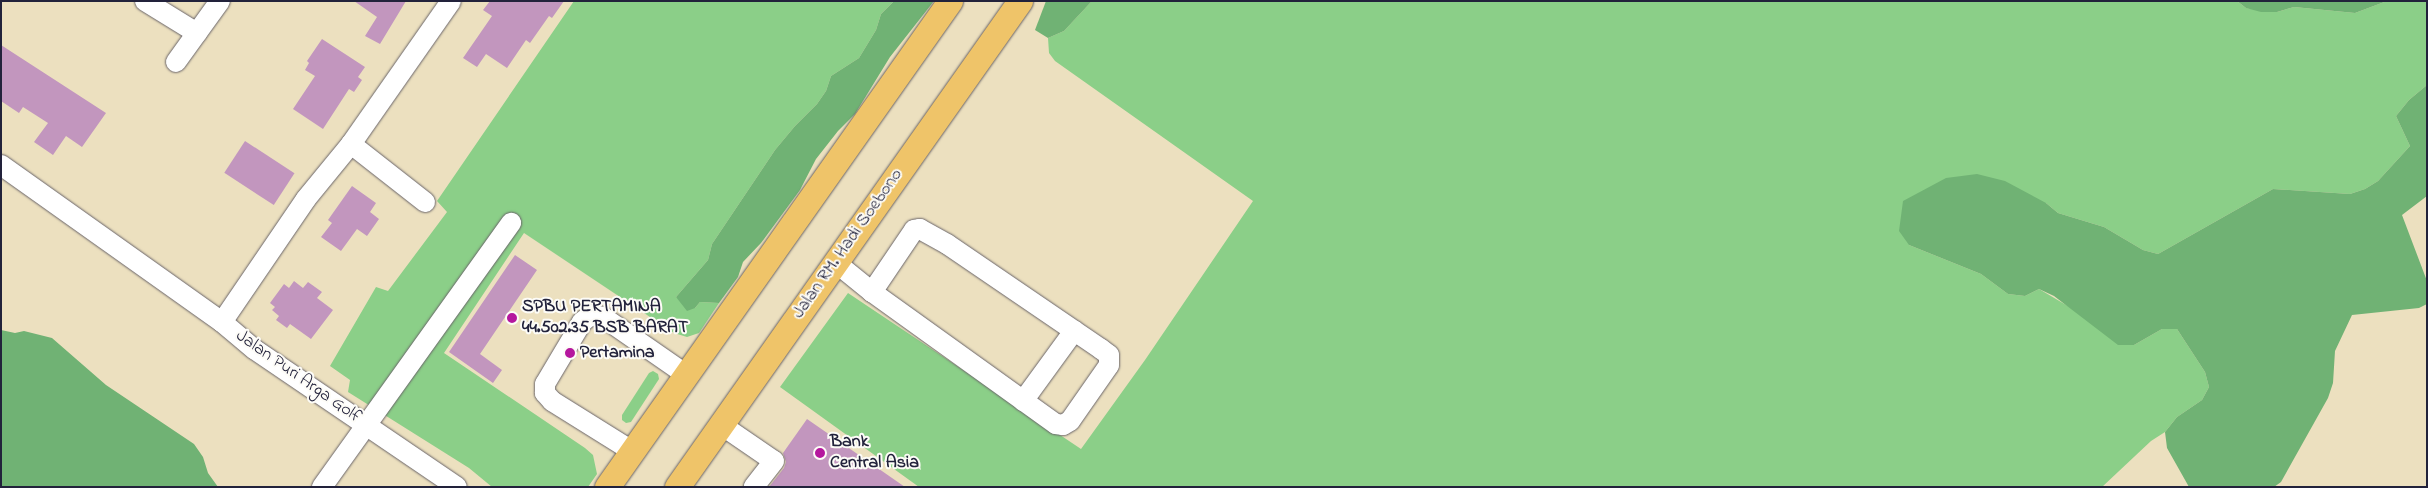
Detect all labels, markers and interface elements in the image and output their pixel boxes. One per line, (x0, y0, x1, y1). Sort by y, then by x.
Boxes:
street label: Jalan RM. Hadi Soebono (788, 165, 908, 323)
place label: SPBU PERTAMINA 44.502.35 BSB BARAT (522, 297, 688, 340)
marker: SPBU PERTAMINA 44.502.35 BSB BARAT (506, 312, 518, 324)
street label: Jalan Puri Arga Golf (231, 326, 365, 428)
place label: Pertamina (580, 342, 655, 364)
marker: Pertamina (564, 347, 576, 359)
place label: Bank Central Asia (830, 432, 919, 474)
marker: Bank Central Asia (814, 447, 826, 459)

